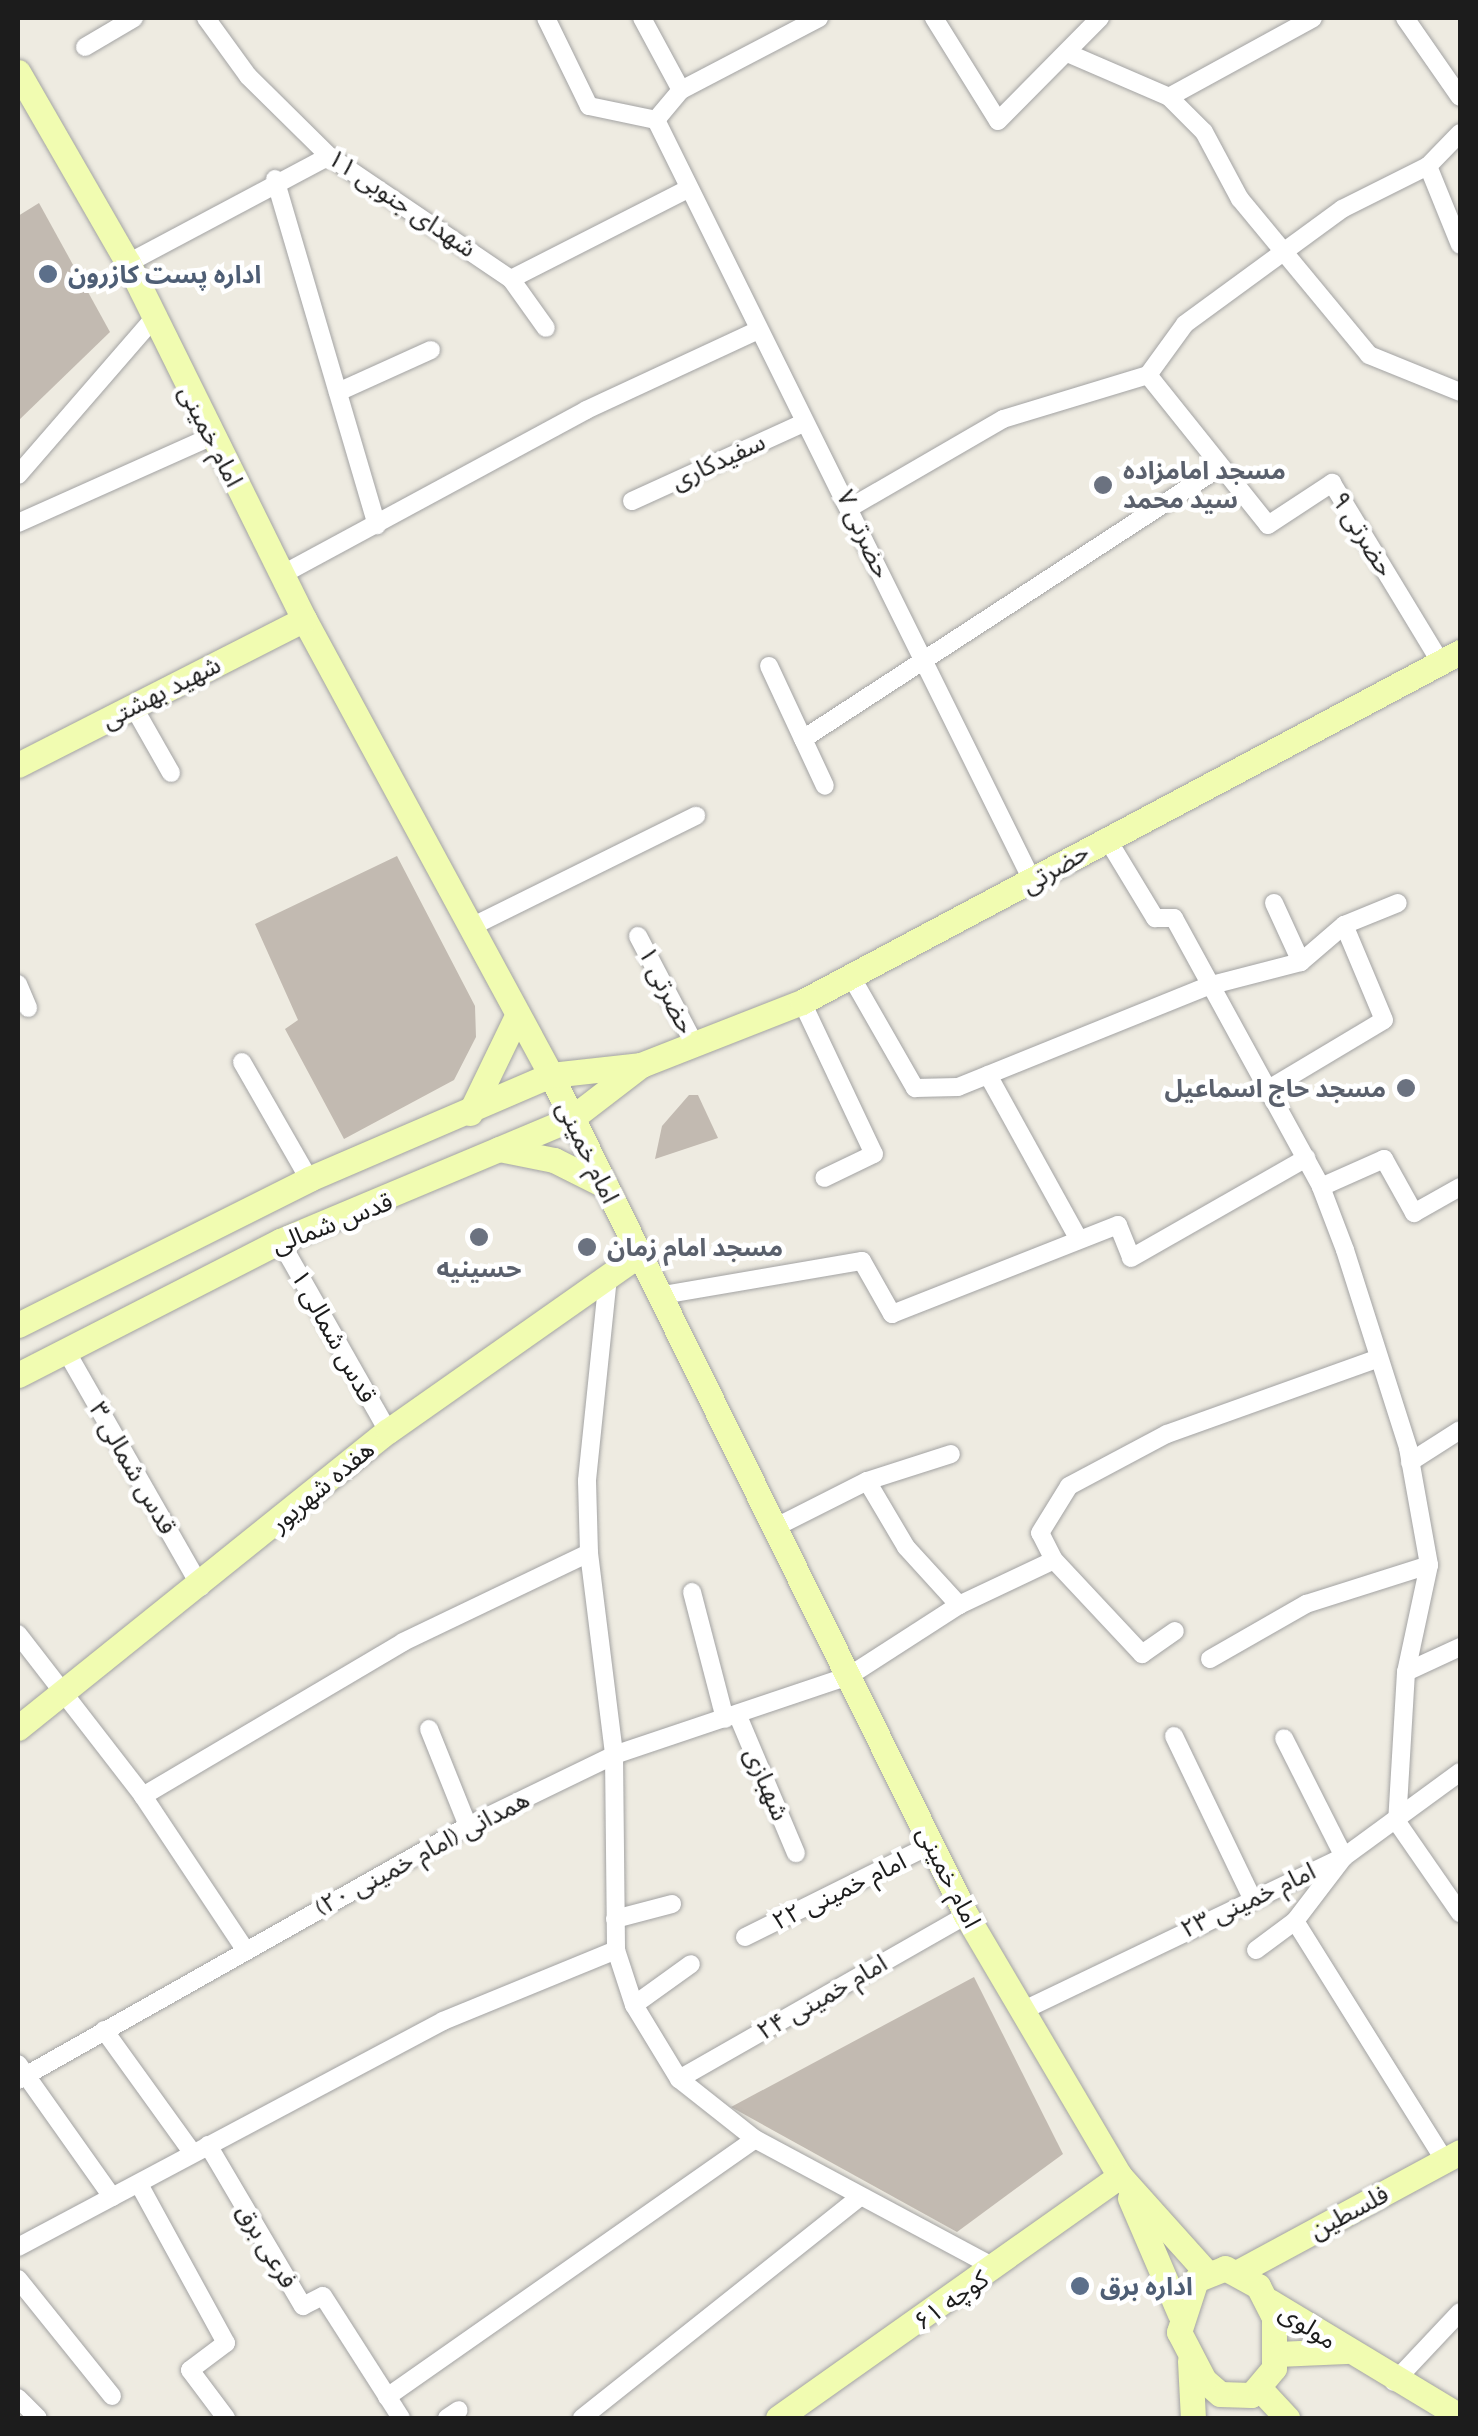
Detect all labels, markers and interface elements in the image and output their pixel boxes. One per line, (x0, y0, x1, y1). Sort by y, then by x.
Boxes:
street label: ۱۱ شهدای جنوبی (322, 142, 482, 264)
place label: اداره پست کازرون (68, 259, 261, 289)
marker: اداره پست کازرون (37, 263, 59, 285)
street label: امام خمینی (173, 380, 249, 492)
street label: سفیدکاری (666, 426, 770, 496)
place label: مسجد امامزاده سید محمد (1123, 456, 1286, 515)
marker: مسجد امامزاده سید محمد (1092, 474, 1114, 496)
street label: حضرتی ۷ (831, 485, 897, 583)
street label: حضرتی ۹ (1325, 486, 1401, 582)
street label: شهید بهشتی (96, 649, 226, 735)
street label: حضرتی (1016, 836, 1094, 900)
street label: حضرتی ۱ (632, 941, 702, 1039)
place label: مسجد حاج اسماعیل (1164, 1073, 1386, 1103)
marker: مسجد حاج اسماعیل (1395, 1077, 1417, 1099)
street label: امام خمینی (550, 1096, 626, 1208)
street label: قدس شمالی (267, 1186, 397, 1260)
marker: حسینیه (468, 1226, 490, 1248)
place label: مسجد امام زمان (607, 1232, 783, 1262)
marker: مسجد امام زمان (576, 1236, 598, 1258)
place label: حسینیه (436, 1253, 522, 1283)
street label: قدس شمالی ۱ (285, 1264, 383, 1408)
street label: ۳ قدس شمالی (83, 1396, 183, 1540)
street label: هفده شهریور (264, 1434, 380, 1538)
street label: شهبازی (738, 1743, 796, 1825)
street label: همدانی (امام خمینی ۲۰) (310, 1784, 534, 1922)
street label: امام خمینی (911, 1821, 987, 1933)
street label: امام خمینی ۲۲ (767, 1846, 911, 1936)
street label: امام خمینی ۲۳ (1176, 1856, 1320, 1944)
street label: امام خمینی ۲۴ (752, 1948, 892, 2046)
street label: فلسطین (1304, 2179, 1394, 2245)
street label: فرعی برق (230, 2198, 304, 2294)
street label: کوچه ۶۱ (908, 2264, 994, 2336)
place label: اداره برق (1100, 2271, 1193, 2301)
marker: اداره برق (1069, 2275, 1091, 2297)
street label: مولوی (1274, 2296, 1342, 2356)

